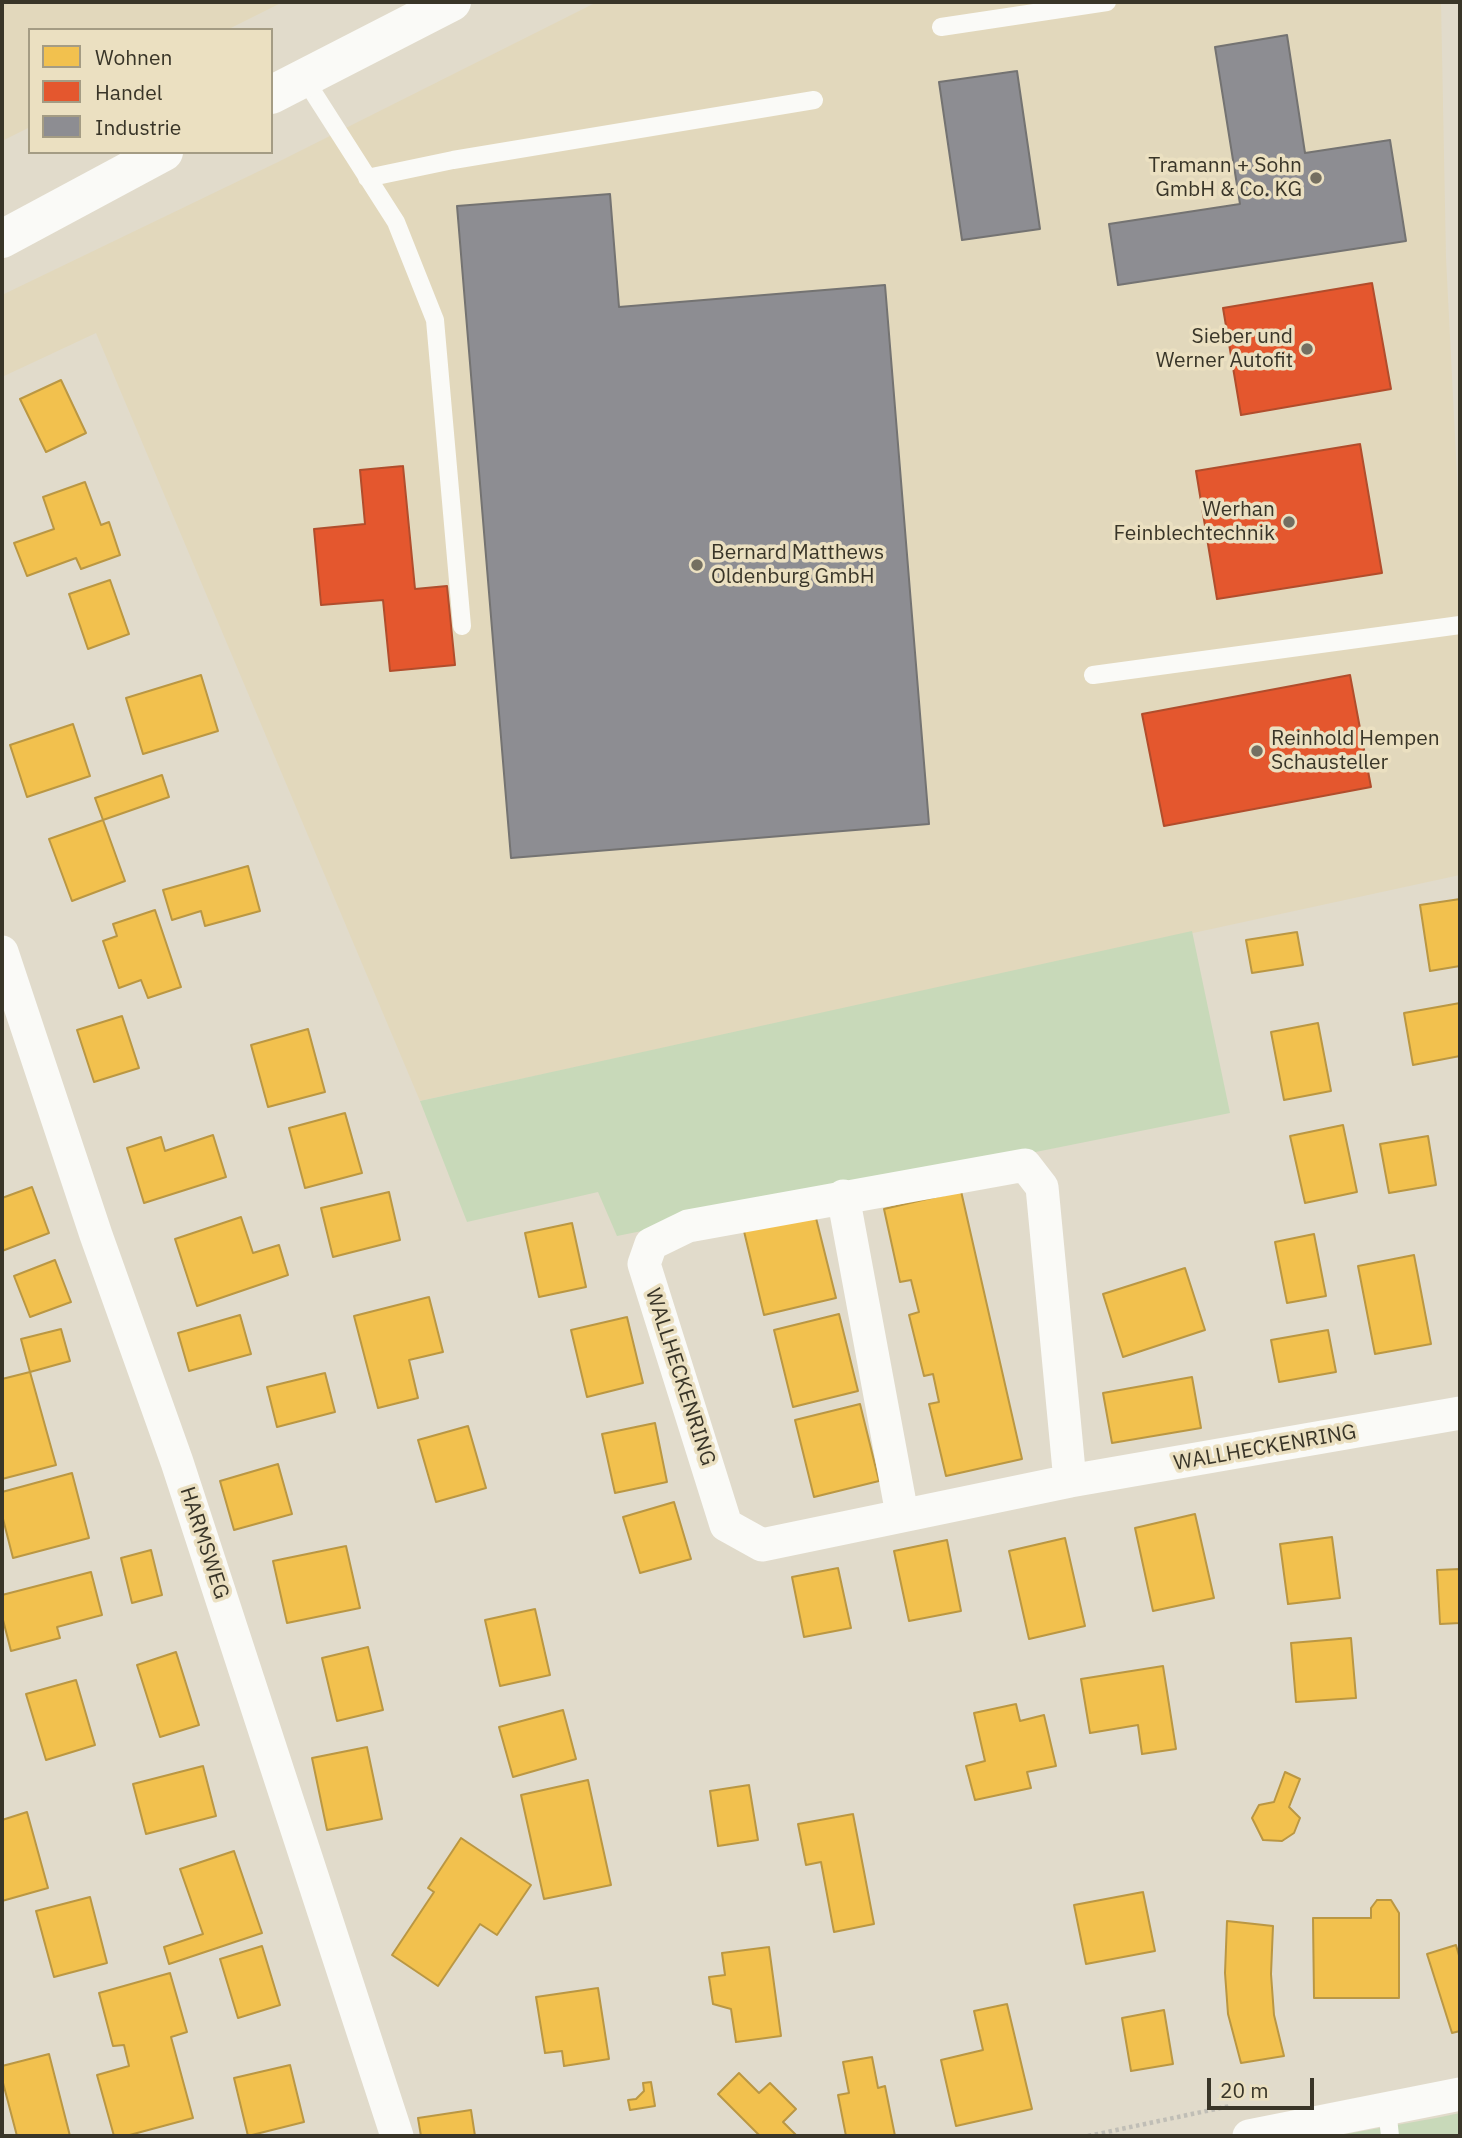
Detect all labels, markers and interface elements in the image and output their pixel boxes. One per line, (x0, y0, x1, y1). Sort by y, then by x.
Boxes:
legend (28, 28, 273, 154)
text: Wohnen (95, 43, 172, 71)
text: Handel (95, 78, 162, 106)
text: Industrie (95, 113, 181, 141)
place label: Tramann + Sohn GmbH & Co. KG (1148, 153, 1302, 203)
marker: Tramann + Sohn GmbH & Co. KG (1308, 170, 1324, 186)
place label: Sieber und Werner Autofit (1156, 324, 1293, 374)
marker: Sieber und Werner Autofit (1299, 341, 1315, 357)
place label: Werhan Feinblechtechnik (1114, 497, 1275, 547)
marker: Werhan Feinblechtechnik (1281, 514, 1297, 530)
place label: Bernard Matthews Oldenburg GmbH (711, 540, 884, 590)
marker: Bernard Matthews Oldenburg GmbH (689, 557, 705, 573)
place label: Reinhold Hempen Schausteller (1271, 726, 1440, 776)
marker: Reinhold Hempen Schausteller (1249, 743, 1265, 759)
street label: WALLHECKENRING (639, 1285, 721, 1469)
street label: WALLHECKENRING (1172, 1420, 1358, 1476)
street label: HARMSWEG (174, 1484, 234, 1602)
scale bar (1210, 2064, 1317, 2108)
text: 20 m (1220, 2076, 1269, 2104)

